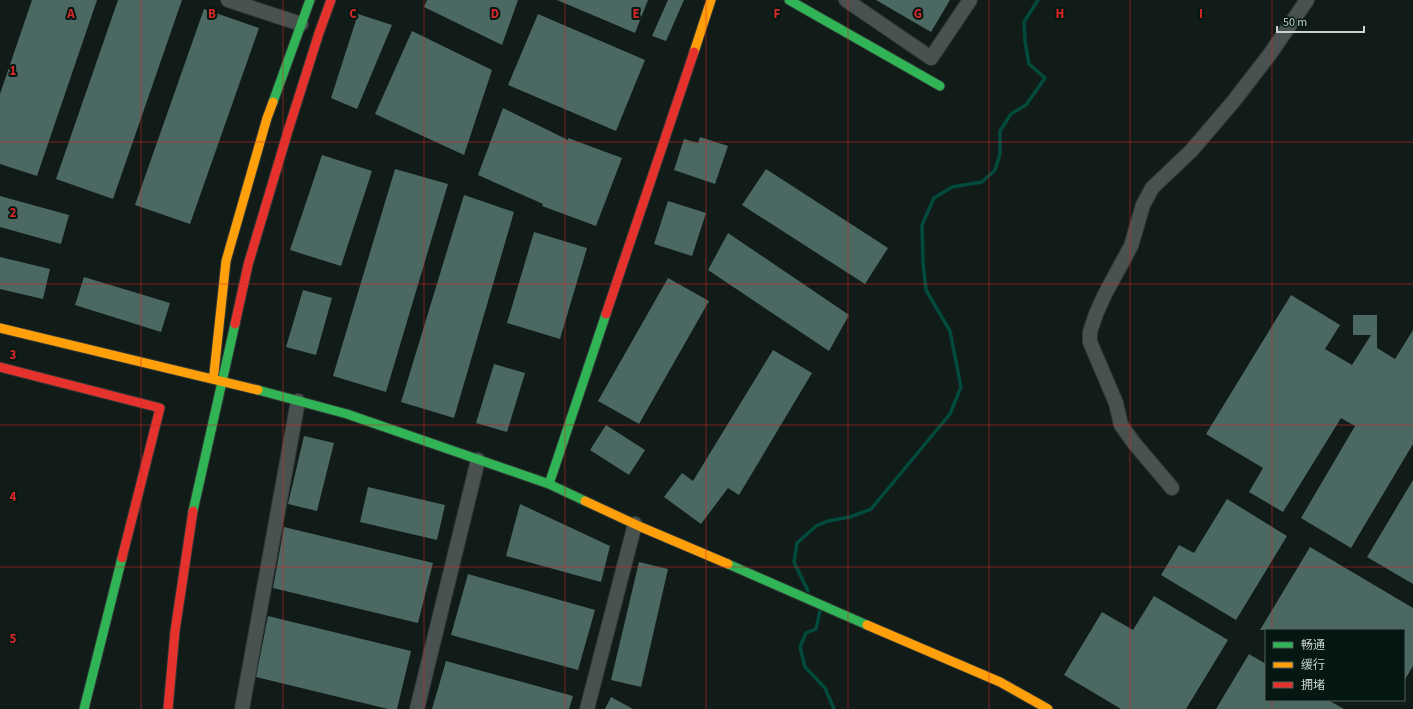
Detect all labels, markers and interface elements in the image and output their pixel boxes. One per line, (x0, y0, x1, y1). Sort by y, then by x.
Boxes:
text: A (66, 5, 75, 23)
text: B (208, 5, 216, 23)
text: C (349, 5, 357, 23)
text: D (491, 5, 499, 23)
text: E (632, 5, 640, 23)
text: F (774, 5, 781, 23)
text: G (914, 5, 922, 23)
text: H (1056, 5, 1064, 23)
text: I (1199, 5, 1203, 23)
scale bar (1277, 8, 1364, 34)
text: 50 m (1283, 14, 1307, 31)
text: 1 (10, 62, 17, 80)
text: 2 (10, 204, 17, 222)
text: 3 (10, 346, 17, 364)
text: 4 (10, 488, 17, 506)
legend (1265, 629, 1405, 701)
text: 5 (10, 630, 17, 648)
text: 畅通 (1301, 637, 1325, 654)
text: 缓行 (1301, 657, 1325, 674)
text: 拥堵 (1301, 677, 1325, 694)

